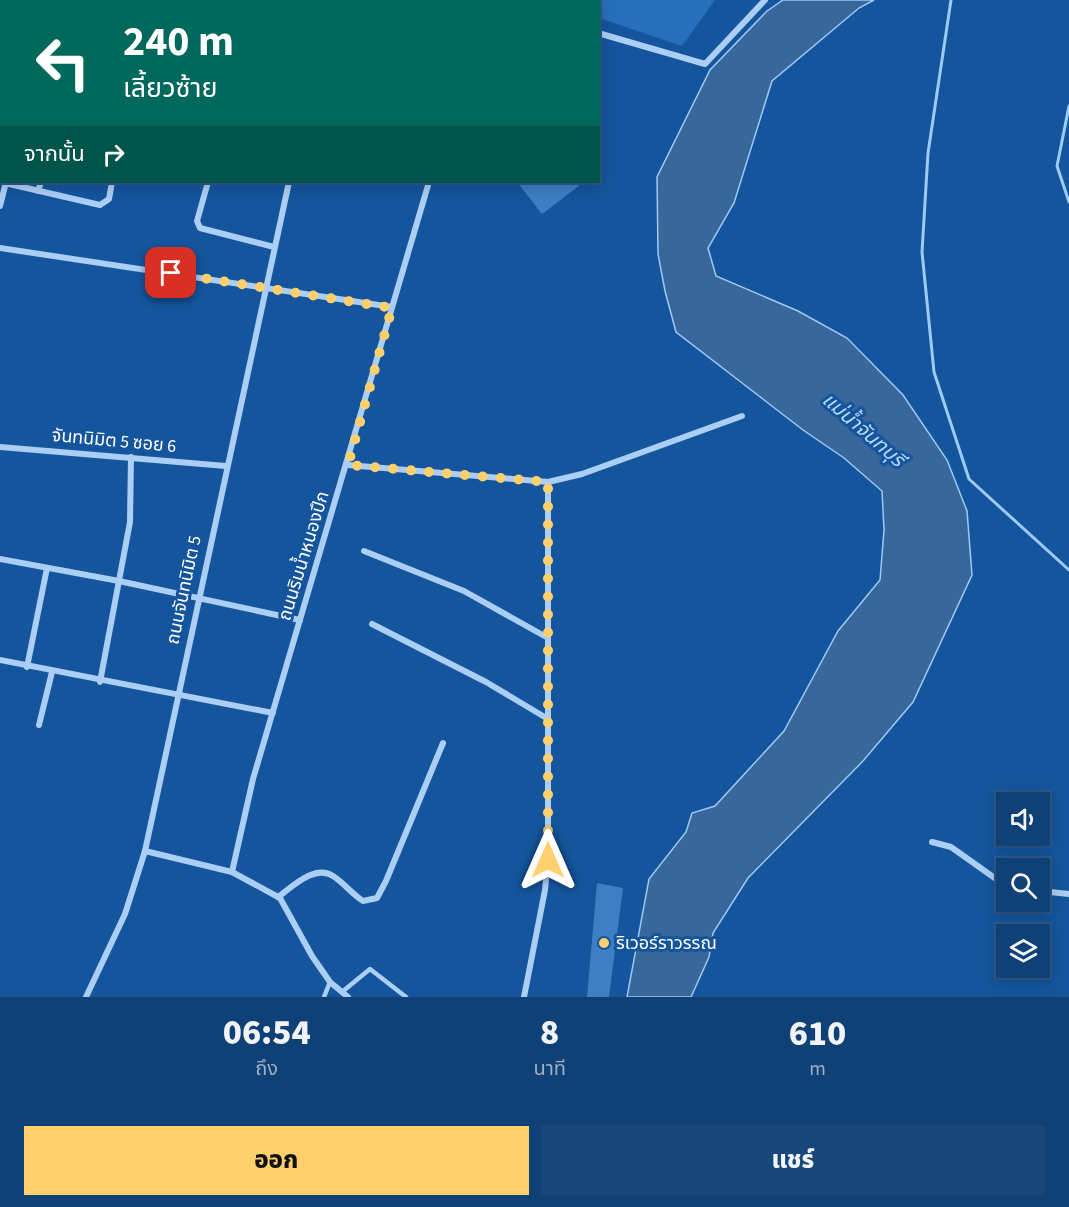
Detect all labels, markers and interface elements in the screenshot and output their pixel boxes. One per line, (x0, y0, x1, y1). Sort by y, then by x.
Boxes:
text: 240 m (123, 12, 234, 72)
icon: left (24, 24, 102, 102)
text: เลี้ยวซ้าย (123, 69, 217, 108)
text: จากนั้น (24, 138, 85, 170)
icon: right (97, 138, 130, 171)
pin (145, 247, 196, 298)
icon: arrive (154, 256, 187, 289)
water label: แม่น้ำจันทบุรี (816, 386, 914, 476)
street label: จันทนิมิต 5 ซอย 6 (51, 423, 177, 459)
street label: ถนนริมน้ำหนองปึก (271, 488, 336, 624)
street label: ถนนจันทนิมิต 5 (160, 533, 208, 647)
map controls (996, 792, 1050, 978)
button: sound (996, 792, 1050, 846)
position arrow (516, 828, 580, 892)
button: search (996, 858, 1050, 912)
button: layers (996, 924, 1050, 978)
place label: ริเวอร์ราวรรณ (616, 931, 717, 956)
marker: ริเวอร์ราวรรณ (597, 936, 611, 950)
text: 06:54 (223, 1007, 311, 1058)
text: 8 (540, 1007, 559, 1058)
text: 610 (789, 1008, 846, 1059)
text: ถึง (255, 1055, 278, 1083)
text: นาที (533, 1055, 566, 1083)
text: m (809, 1055, 826, 1083)
button: ออก (24, 1126, 529, 1195)
button: แชร์ (541, 1126, 1045, 1195)

